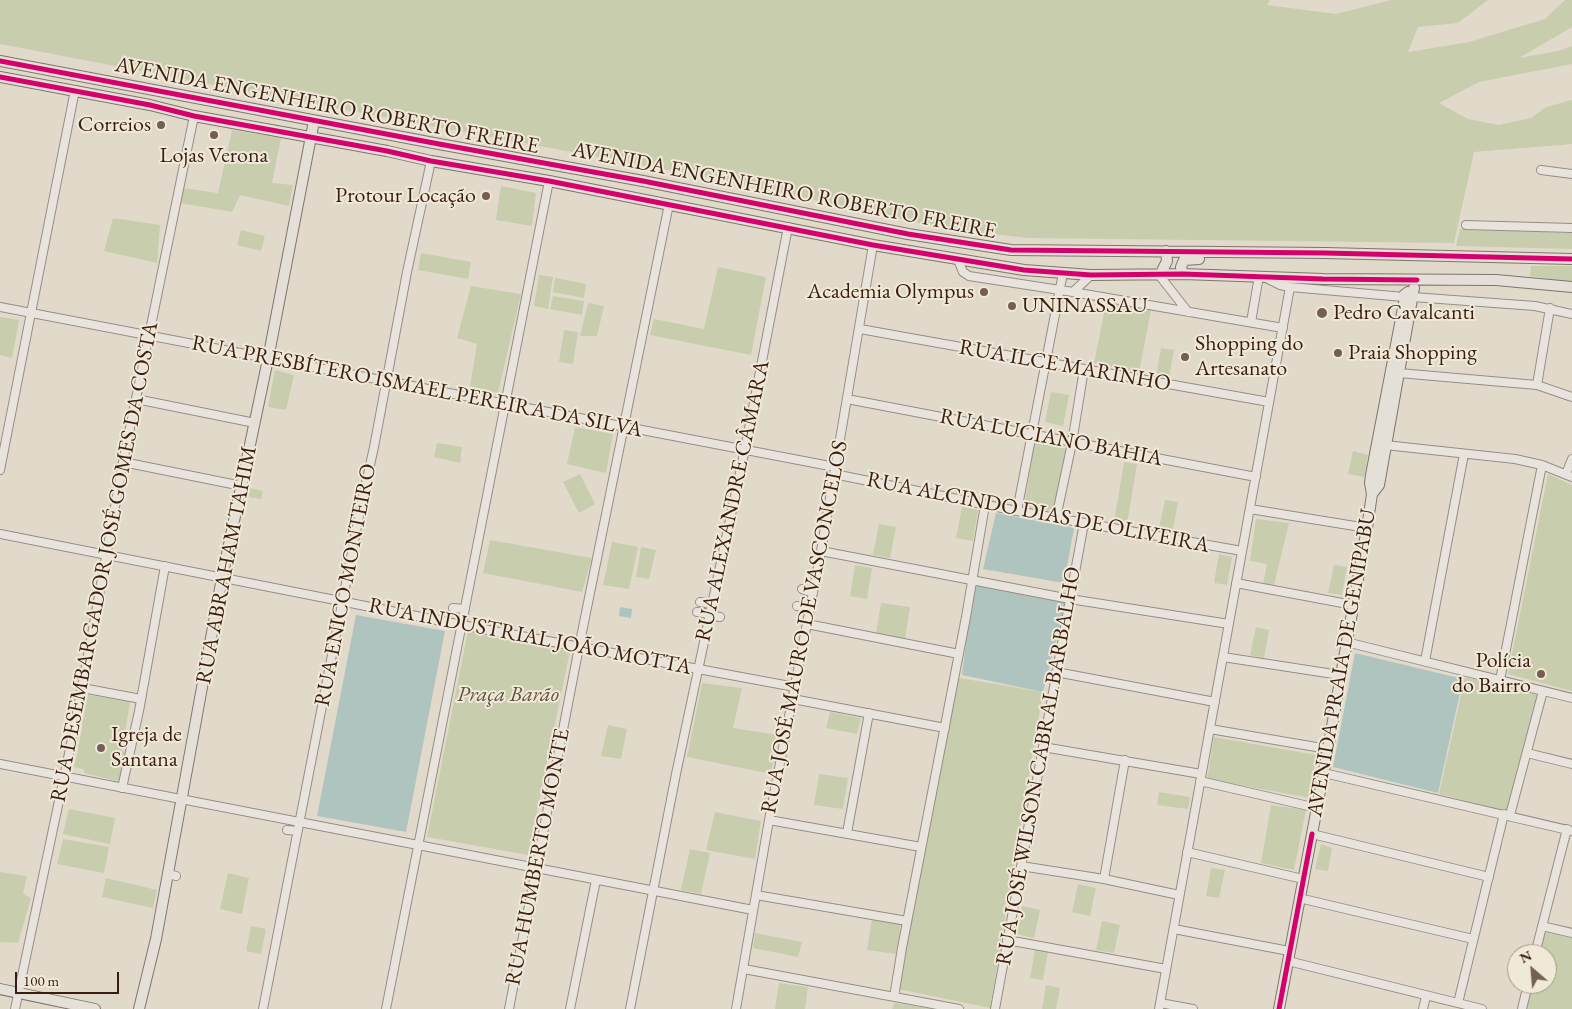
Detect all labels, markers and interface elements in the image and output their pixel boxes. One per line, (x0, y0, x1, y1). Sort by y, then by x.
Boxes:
street label: AVENIDA ENGENHEIRO ROBERTO FREIRE (113, 52, 541, 160)
place label: Correios (78, 112, 151, 138)
marker: Correios (155, 119, 167, 131)
marker: Lojas Verona (208, 129, 220, 141)
street label: AVENIDA ENGENHEIRO ROBERTO FREIRE (570, 137, 998, 245)
place label: Lojas Verona (160, 143, 268, 169)
place label: Protour Locação (335, 183, 476, 209)
marker: Protour Locação (480, 190, 492, 202)
place label: Academia Olympus (807, 279, 974, 305)
marker: Academia Olympus (978, 286, 990, 298)
place label: UNINASSAU (1022, 293, 1148, 319)
marker: UNINASSAU (1006, 300, 1018, 312)
place label: Pedro Cavalcanti (1333, 300, 1475, 326)
marker: Pedro Cavalcanti (1315, 306, 1329, 320)
street label: RUA DESEMBARGADOR JOSÉ GOMES DA COSTA (45, 320, 165, 804)
street label: RUA PRESBÍTERO ISMAEL PEREIRA DA SILVA (189, 330, 645, 444)
place label: Shopping do Artesanato (1195, 331, 1303, 382)
street label: RUA ILCE MARINHO (957, 334, 1173, 398)
place label: Praia Shopping (1348, 340, 1477, 366)
marker: Praia Shopping (1332, 347, 1344, 359)
marker: Shopping do Artesanato (1179, 351, 1191, 363)
street label: RUA ALEXANDRE CÂMARA (690, 358, 776, 644)
street label: RUA LUCIANO BAHIA (937, 403, 1165, 473)
street label: RUA JOSÉ MAURO DE VASCONCELOS (756, 438, 854, 816)
street label: RUA ABRAHAM TAHIM (191, 444, 263, 686)
street label: RUA ENICO MONTEIRO (309, 461, 383, 709)
street label: RUA ALCINDO DIAS DE OLIVEIRA (864, 467, 1212, 559)
street label: AVENIDA PRAIA DE GENIPABU (1302, 507, 1382, 819)
street label: RUA JOSÉ WILSON CABRAL BARBALHO (991, 565, 1087, 967)
street label: RUA INDUSTRIAL JOÃO MOTTA (366, 593, 694, 681)
place label: Polícia do Bairro (1452, 648, 1531, 699)
marker: Polícia do Bairro (1535, 668, 1547, 680)
park label: Praça Barão (457, 682, 559, 708)
place label: Igreja de Santana (111, 722, 182, 774)
street label: RUA HUMBERTO MONTE (500, 726, 576, 988)
marker: Igreja de Santana (95, 742, 107, 754)
north arrow (1507, 944, 1557, 994)
text: N (1517, 946, 1535, 967)
scale bar (18, 962, 121, 994)
text: 100 m (23, 971, 59, 990)

